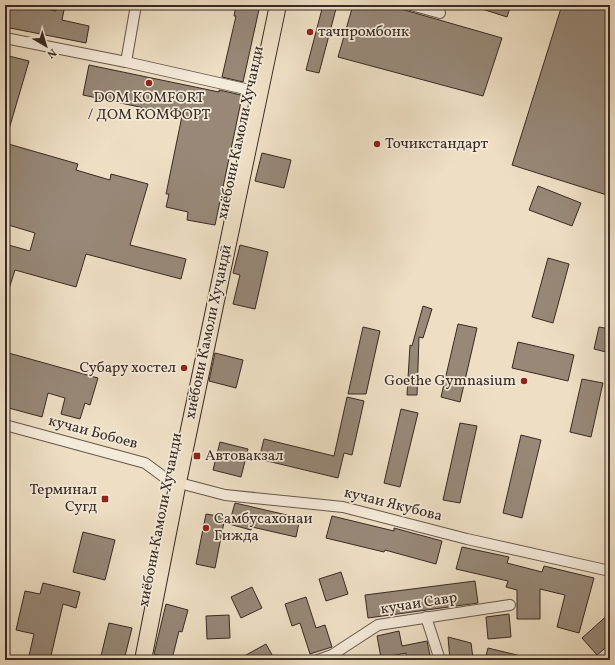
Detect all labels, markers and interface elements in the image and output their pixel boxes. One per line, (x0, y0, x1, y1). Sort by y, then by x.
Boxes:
place label: тачпромбонк (318, 22, 409, 43)
north arrow (26, 26, 66, 66)
marker: тачпромбонк (305, 27, 315, 37)
text: N (43, 44, 59, 61)
street label: хиёбони Камоли Хучанди (212, 44, 270, 222)
marker: DOM KOMFORT / ДОМ КОМФОРТ (144, 78, 154, 88)
place label: DOM KOMFORT / ДОМ КОМФОРТ (88, 88, 210, 126)
place label: Точикстандарт (385, 134, 489, 155)
marker: Точикстандарт (372, 139, 382, 149)
street label: хиёбони Камоли Хуҷандӣ (180, 243, 238, 421)
place label: Субару хостел (80, 358, 176, 379)
marker: Субару хостел (179, 363, 189, 373)
place label: Goethe Gymnasium (384, 371, 516, 392)
marker: Goethe Gymnasium (519, 376, 529, 386)
street label: кучаи Бобоев (46, 411, 140, 455)
street label: хиёбони Камоли Хучанди (134, 431, 188, 609)
place label: Автовакзал (205, 446, 283, 467)
marker: Автовакзал (192, 451, 202, 461)
place label: Терминал Сугд (30, 480, 98, 518)
street label: кучаи Якубова (342, 483, 444, 527)
marker: Терминал Сугд (100, 494, 110, 504)
place label: Самбусахонаи Гижда (214, 509, 313, 547)
marker: Самбусахонаи Гижда (201, 523, 211, 533)
street label: кучаи Савр (379, 588, 459, 620)

